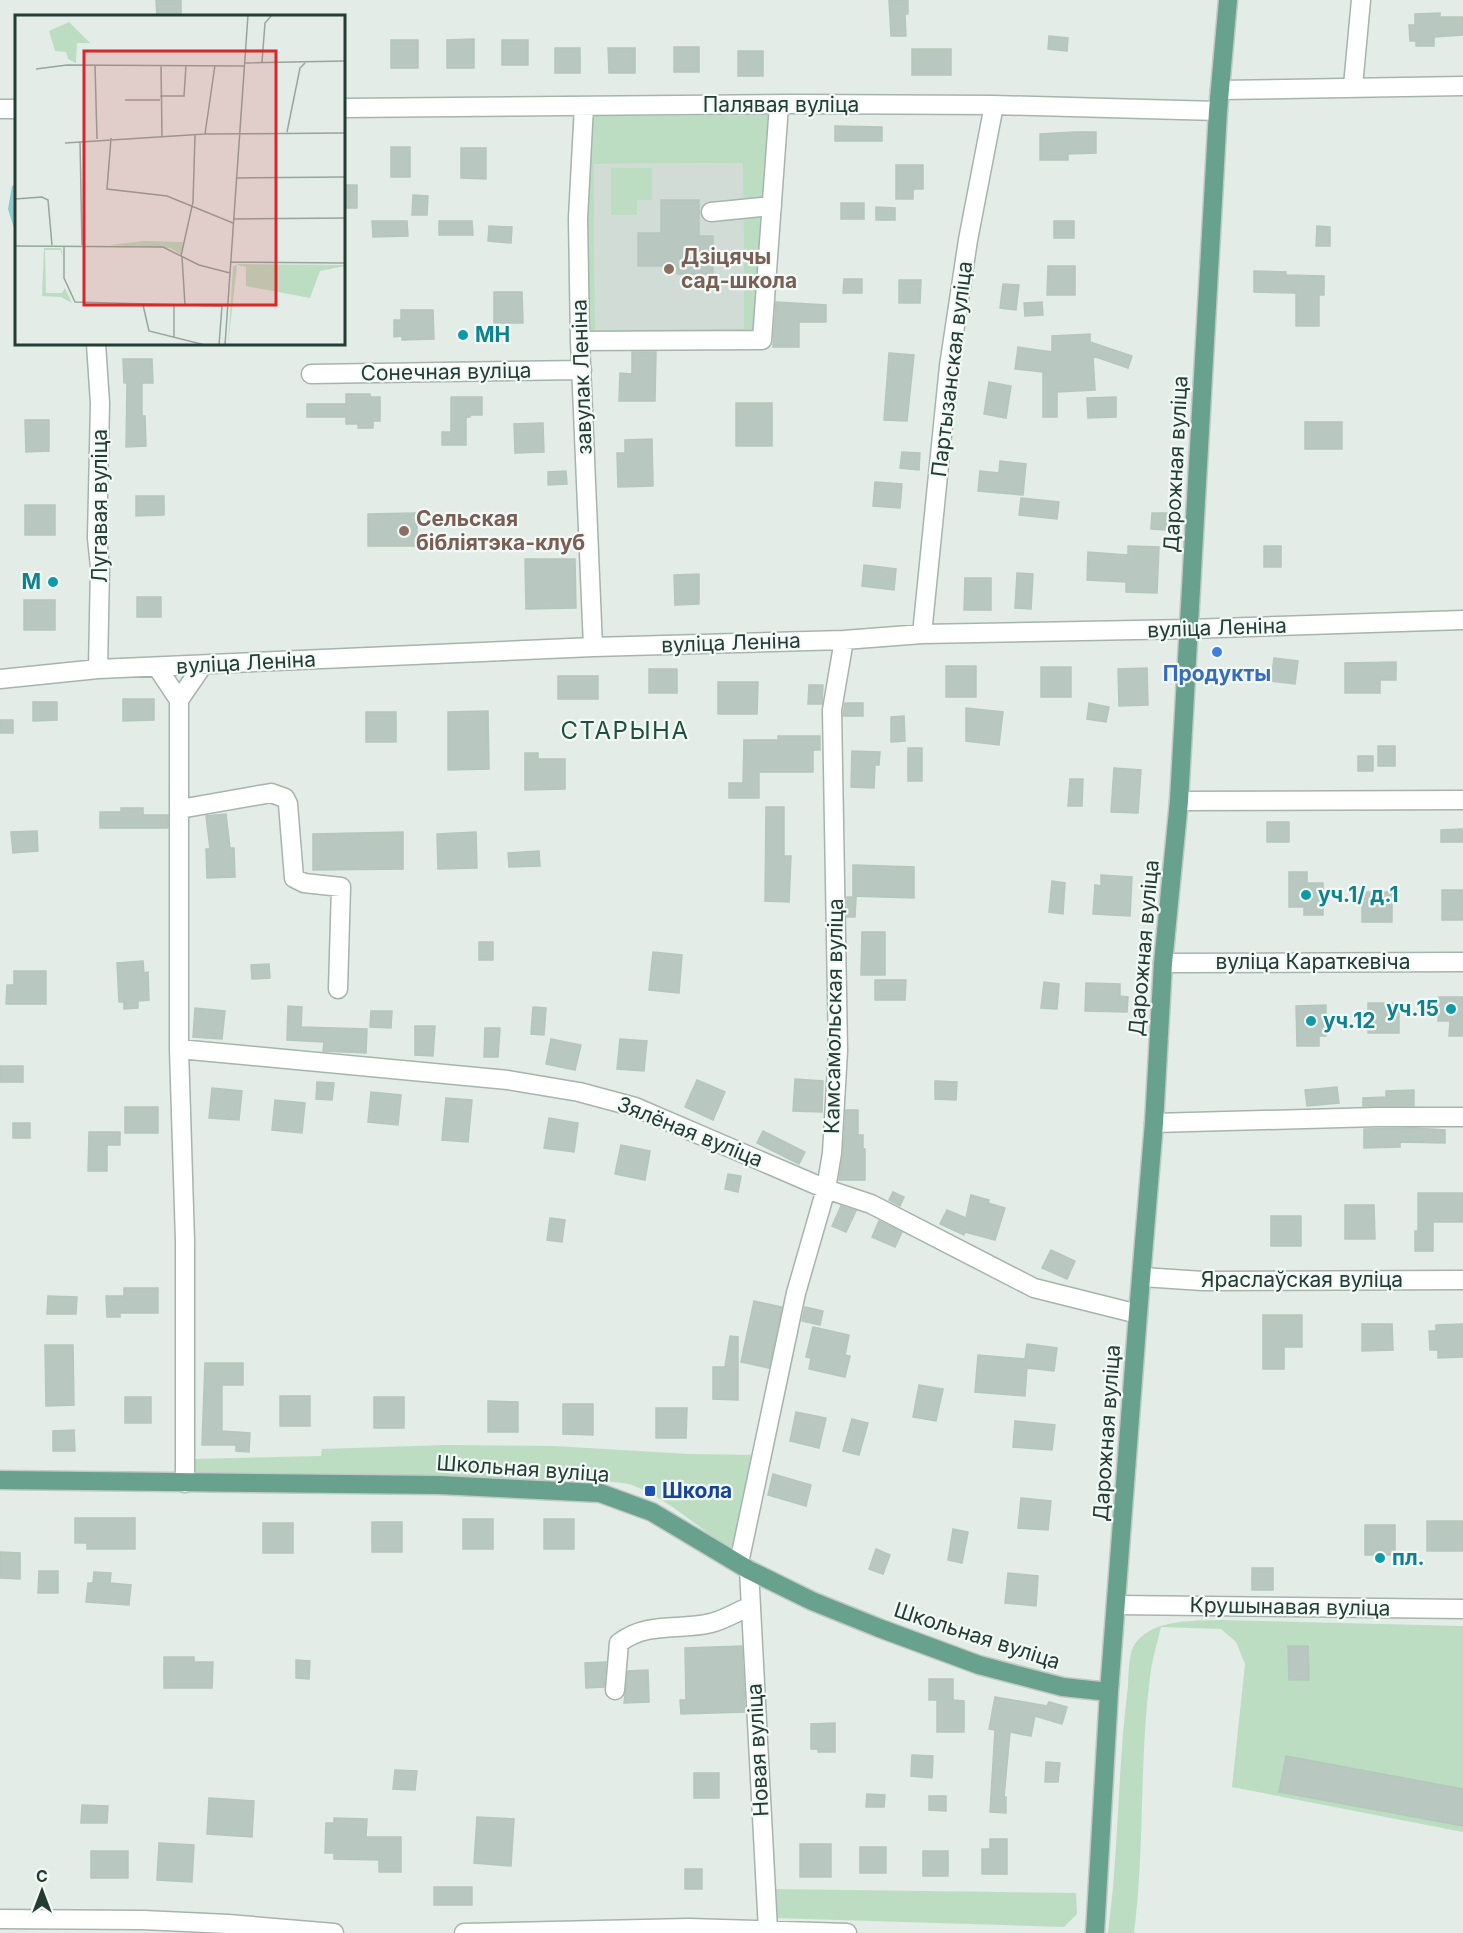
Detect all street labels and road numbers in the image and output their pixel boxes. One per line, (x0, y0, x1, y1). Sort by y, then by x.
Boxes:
street label: Палявая вуліца (703, 92, 859, 117)
street label: Партызанская вуліца (926, 260, 977, 478)
street label: завулак Леніна (566, 299, 597, 455)
street label: Сонечная вуліца (360, 358, 532, 385)
street label: Дарожная вуліца (1158, 375, 1193, 553)
street label: Лугавая вуліца (87, 429, 112, 583)
street label: вуліца Леніна (1147, 613, 1287, 642)
street label: вуліца Леніна (661, 628, 801, 657)
street label: вуліца Леніна (176, 646, 316, 679)
street label: Дарожная вуліца (1123, 859, 1164, 1037)
street label: Камсамольская вуліца (819, 898, 848, 1134)
street label: вуліца Караткевіча (1215, 949, 1411, 974)
street label: Зялёная вуліца (614, 1091, 767, 1172)
street label: Яраслаўская вуліца (1201, 1267, 1403, 1292)
street label: Дарожная вуліца (1088, 1344, 1125, 1522)
street label: Школьная вуліца (436, 1450, 610, 1487)
street label: Крушынавая вуліца (1189, 1592, 1391, 1621)
street label: Школьная вуліца (891, 1597, 1063, 1674)
street label: Новая вуліца (742, 1683, 773, 1817)

